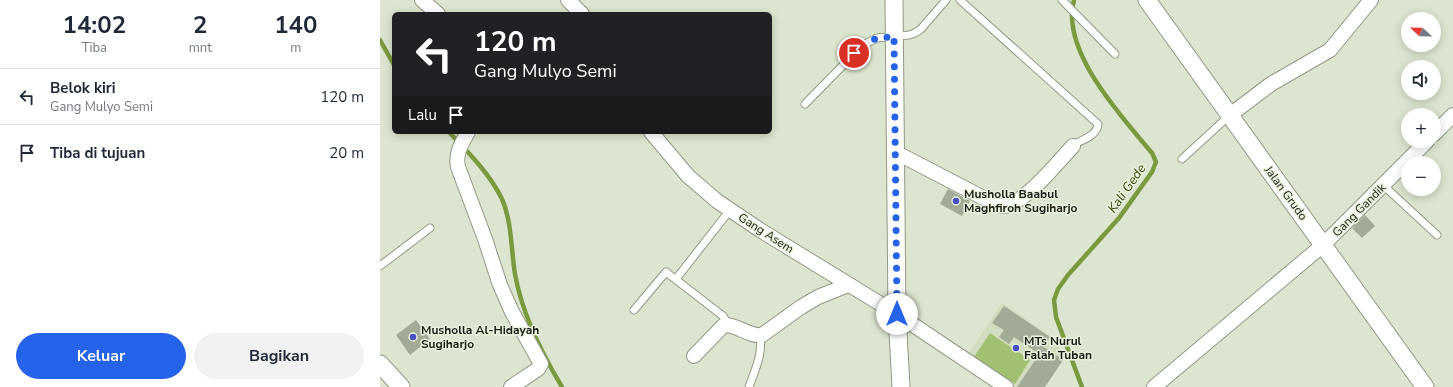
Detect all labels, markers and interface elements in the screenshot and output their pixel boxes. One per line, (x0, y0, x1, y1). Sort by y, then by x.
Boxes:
text: 14:02 (63, 9, 126, 41)
text: 2 (193, 9, 207, 41)
text: 140 (274, 9, 317, 41)
north arrow (1401, 12, 1441, 52)
map controls (1401, 12, 1441, 196)
text: 120 m (474, 23, 557, 61)
icon: left (408, 28, 460, 80)
pin (837, 36, 871, 70)
text: Tiba (82, 39, 107, 57)
text: mnt (189, 39, 212, 57)
text: m (290, 39, 301, 57)
icon: arrive (843, 42, 865, 64)
text: Gang Mulyo Semi (474, 59, 617, 83)
button: sound (1401, 60, 1441, 100)
text: Belok kiri (50, 78, 115, 98)
icon: left (16, 86, 38, 108)
text: 120 m (320, 87, 364, 107)
text: Gang Mulyo Semi (50, 98, 153, 116)
icon: arrive (445, 104, 467, 126)
text: Lalu (408, 105, 437, 125)
button: + (1401, 108, 1441, 148)
icon: arrive (16, 142, 38, 164)
text: Tiba di tujuan (50, 143, 145, 163)
text: 20 m (329, 143, 364, 163)
button: − (1401, 156, 1441, 196)
water label: Kali Gede (1103, 160, 1150, 217)
street label: Jalan Grudo (1260, 162, 1311, 224)
street label: Gang Gandik (1329, 179, 1390, 240)
place label: Musholla Baabul Maghfiroh Sugiharjo (964, 186, 1078, 216)
marker: Musholla Baabul Maghfiroh Sugiharjo (951, 196, 961, 206)
street label: Gang Asem (735, 209, 797, 257)
position arrow (876, 293, 918, 335)
place label: Musholla Al-Hidayah Sugiharjo (421, 322, 539, 352)
marker: Musholla Al-Hidayah Sugiharjo (408, 332, 418, 342)
button: Keluar (16, 333, 186, 379)
button: Bagikan (194, 333, 364, 379)
place label: MTs Nurul Falah Tuban (1024, 333, 1092, 363)
marker: MTs Nurul Falah Tuban (1011, 343, 1021, 353)

